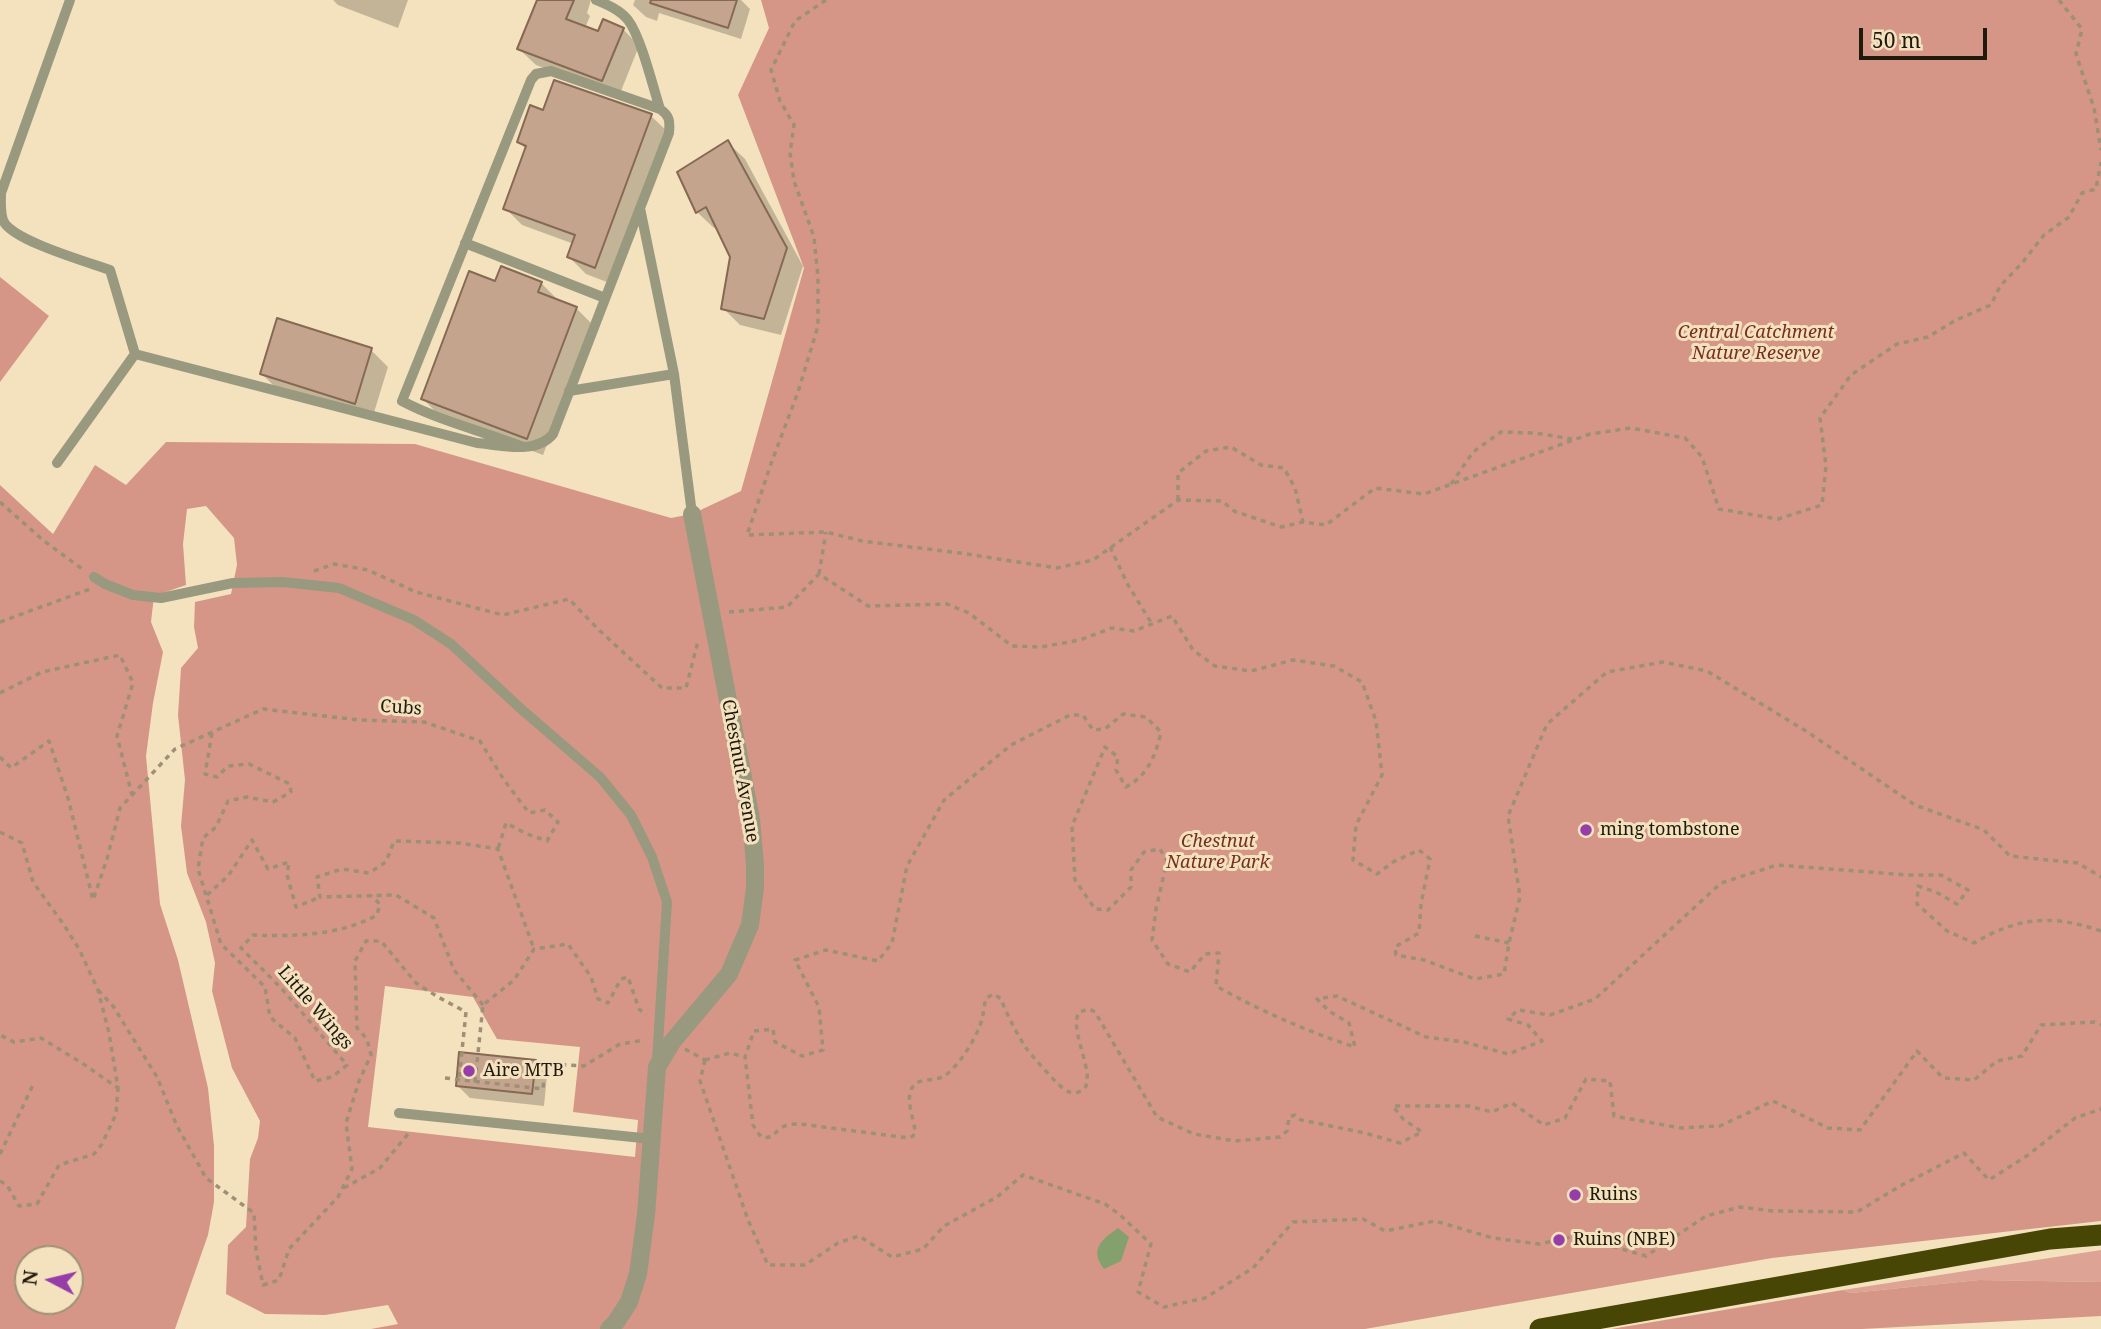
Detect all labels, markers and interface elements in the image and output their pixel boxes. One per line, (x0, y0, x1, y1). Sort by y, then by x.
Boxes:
scale bar (1863, 14, 1991, 58)
text: 50 m (1872, 26, 1921, 54)
park label: Central Catchment Nature Reserve (1678, 322, 1834, 364)
street label: Cubs (379, 696, 423, 720)
street label: Chestnut Avenue (717, 698, 763, 844)
place label: ming tombstone (1600, 819, 1740, 841)
marker: ming tombstone (1578, 822, 1594, 838)
park label: Chestnut Nature Park (1166, 831, 1270, 874)
street label: Little Wings (273, 962, 357, 1054)
place label: Aire MTB (483, 1060, 564, 1082)
marker: Aire MTB (461, 1063, 477, 1079)
place label: Ruins (1589, 1184, 1638, 1206)
marker: Ruins (1567, 1187, 1583, 1203)
place label: Ruins (NBE) (1573, 1229, 1676, 1251)
marker: Ruins (NBE) (1551, 1232, 1567, 1248)
north arrow (14, 1245, 84, 1315)
text: N (16, 1269, 44, 1287)

